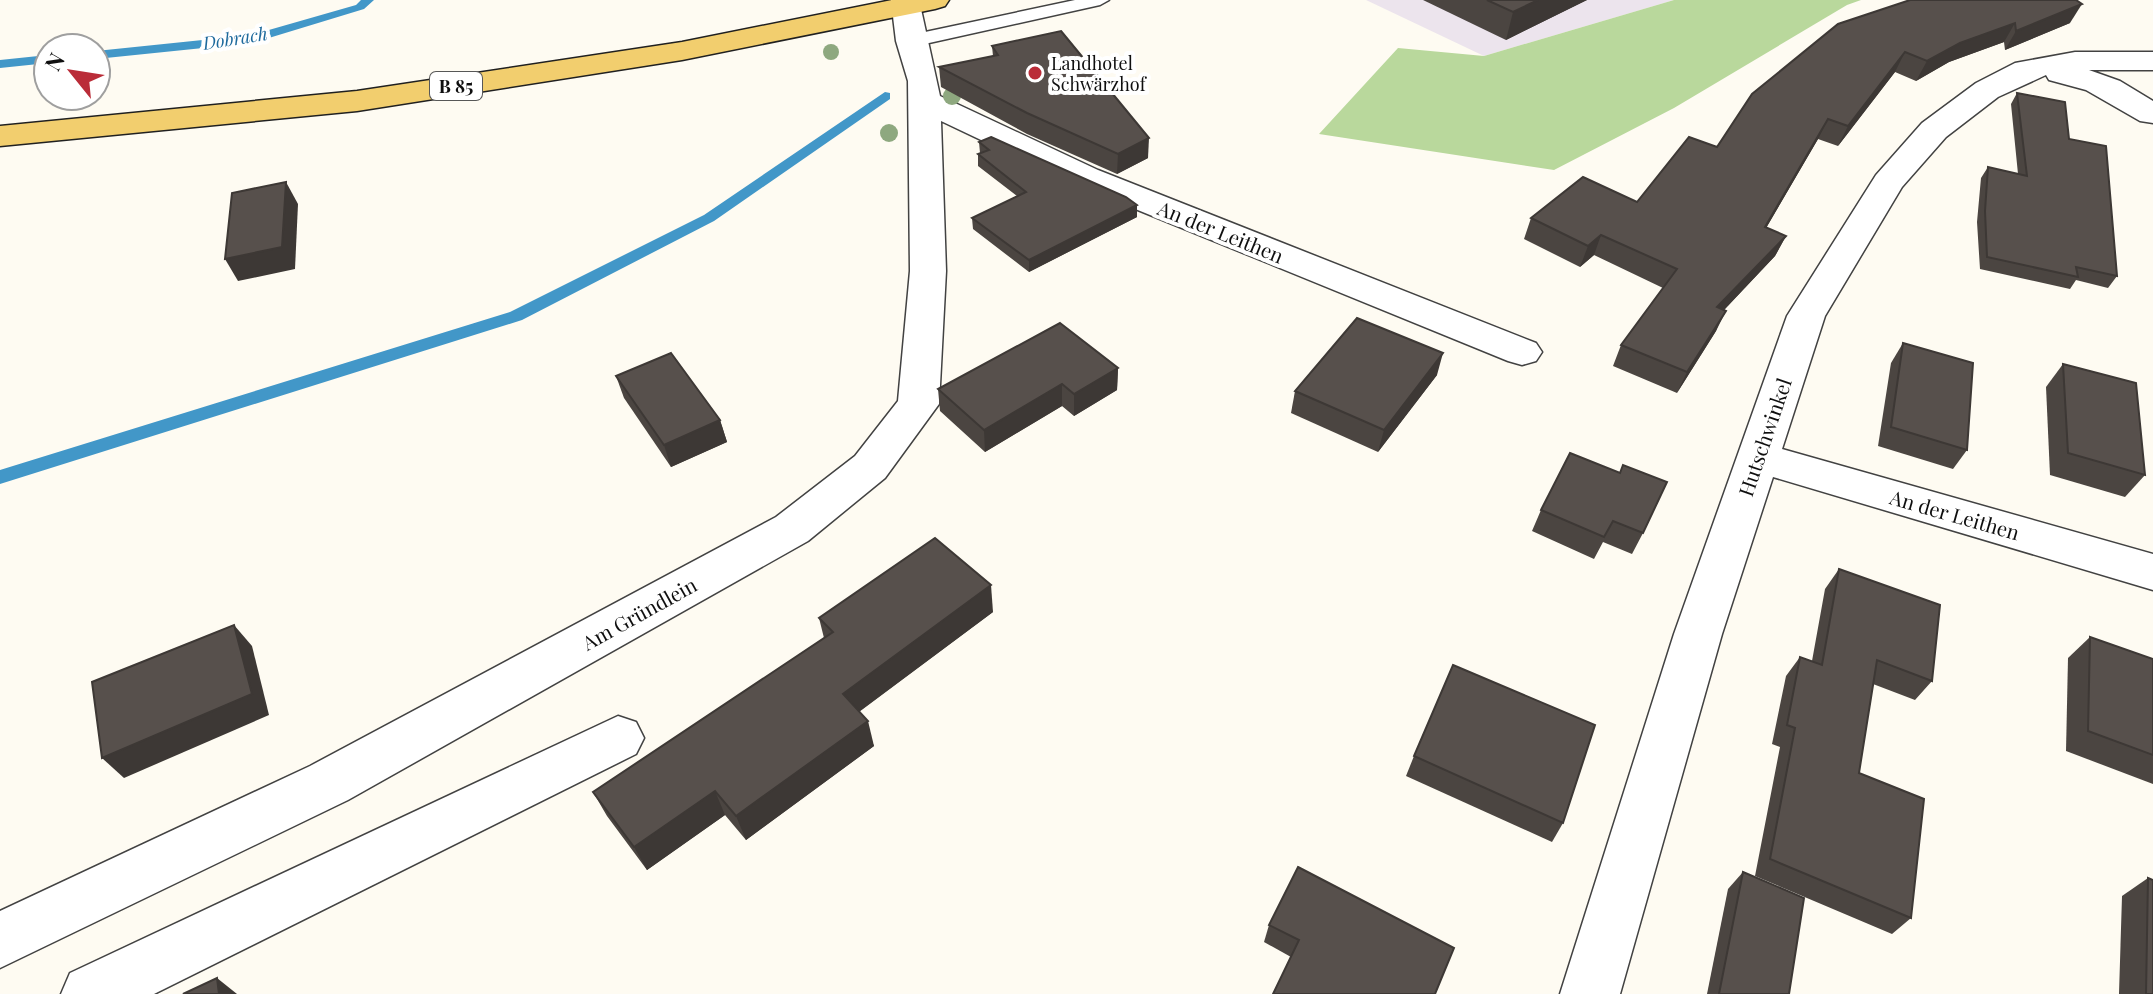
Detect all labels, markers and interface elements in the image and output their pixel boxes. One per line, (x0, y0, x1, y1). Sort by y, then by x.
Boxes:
water label: Dobrach (200, 21, 269, 55)
north arrow (32, 32, 112, 112)
text: N (37, 47, 71, 76)
place label: Landhotel Schwärzhof (1051, 51, 1148, 96)
marker: Landhotel Schwärzhof (1026, 64, 1044, 82)
road number: B 85 (430, 72, 482, 100)
street label: An der Leithen (1153, 193, 1288, 269)
street label: Hutschwinkel (1731, 374, 1797, 500)
street label: An der Leithen (1886, 482, 2023, 545)
street label: Am Gründlein (576, 570, 701, 656)

